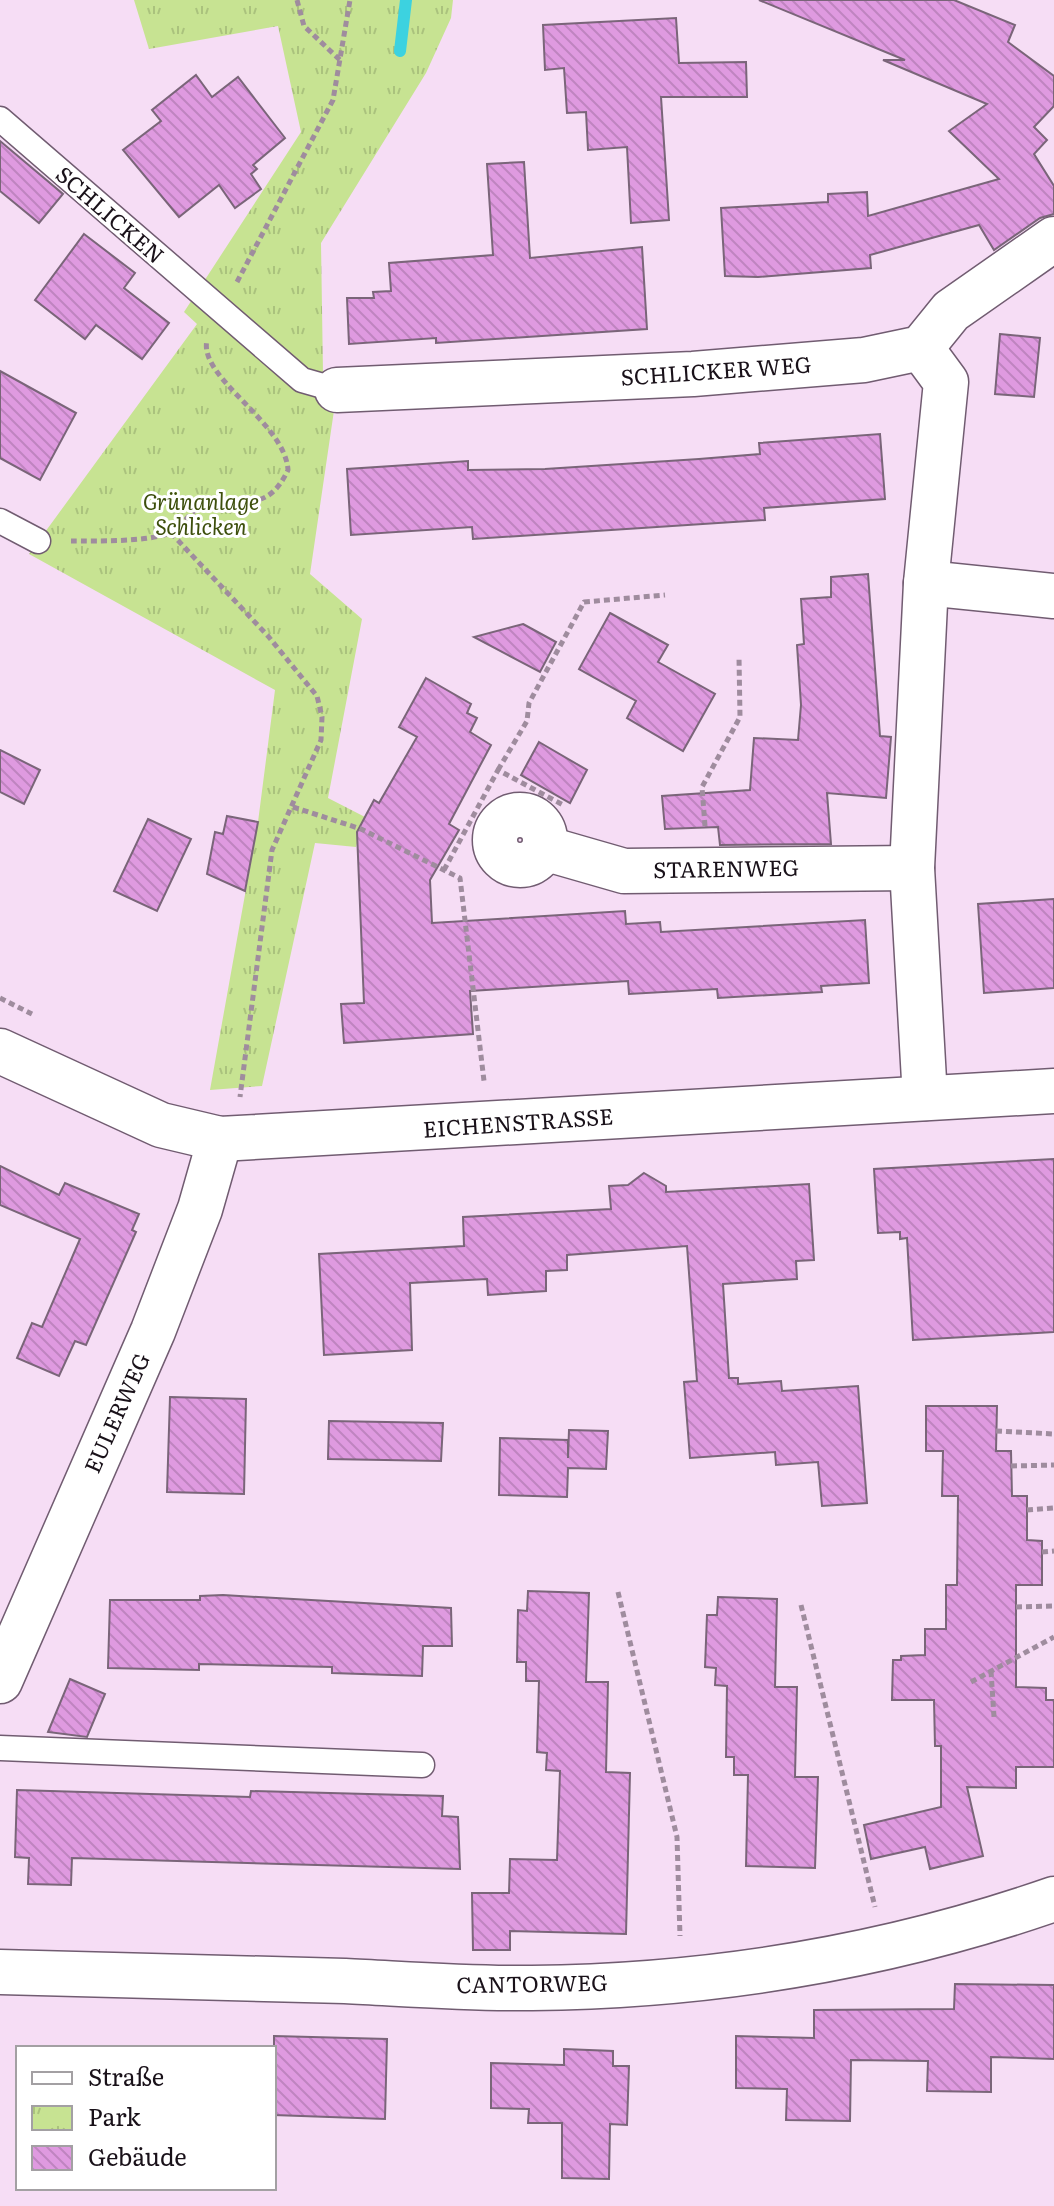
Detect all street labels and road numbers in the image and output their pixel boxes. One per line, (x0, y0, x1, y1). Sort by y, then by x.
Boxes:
street label: SCHLICKEN (49, 157, 173, 270)
street label: SCHLICKER WEG (620, 346, 812, 393)
street label: STARENWEG (653, 850, 799, 885)
street label: EICHENSTRASSE (422, 1098, 614, 1145)
street label: EULERWEG (74, 1347, 157, 1478)
street label: CANTORWEG (456, 1965, 608, 2000)

